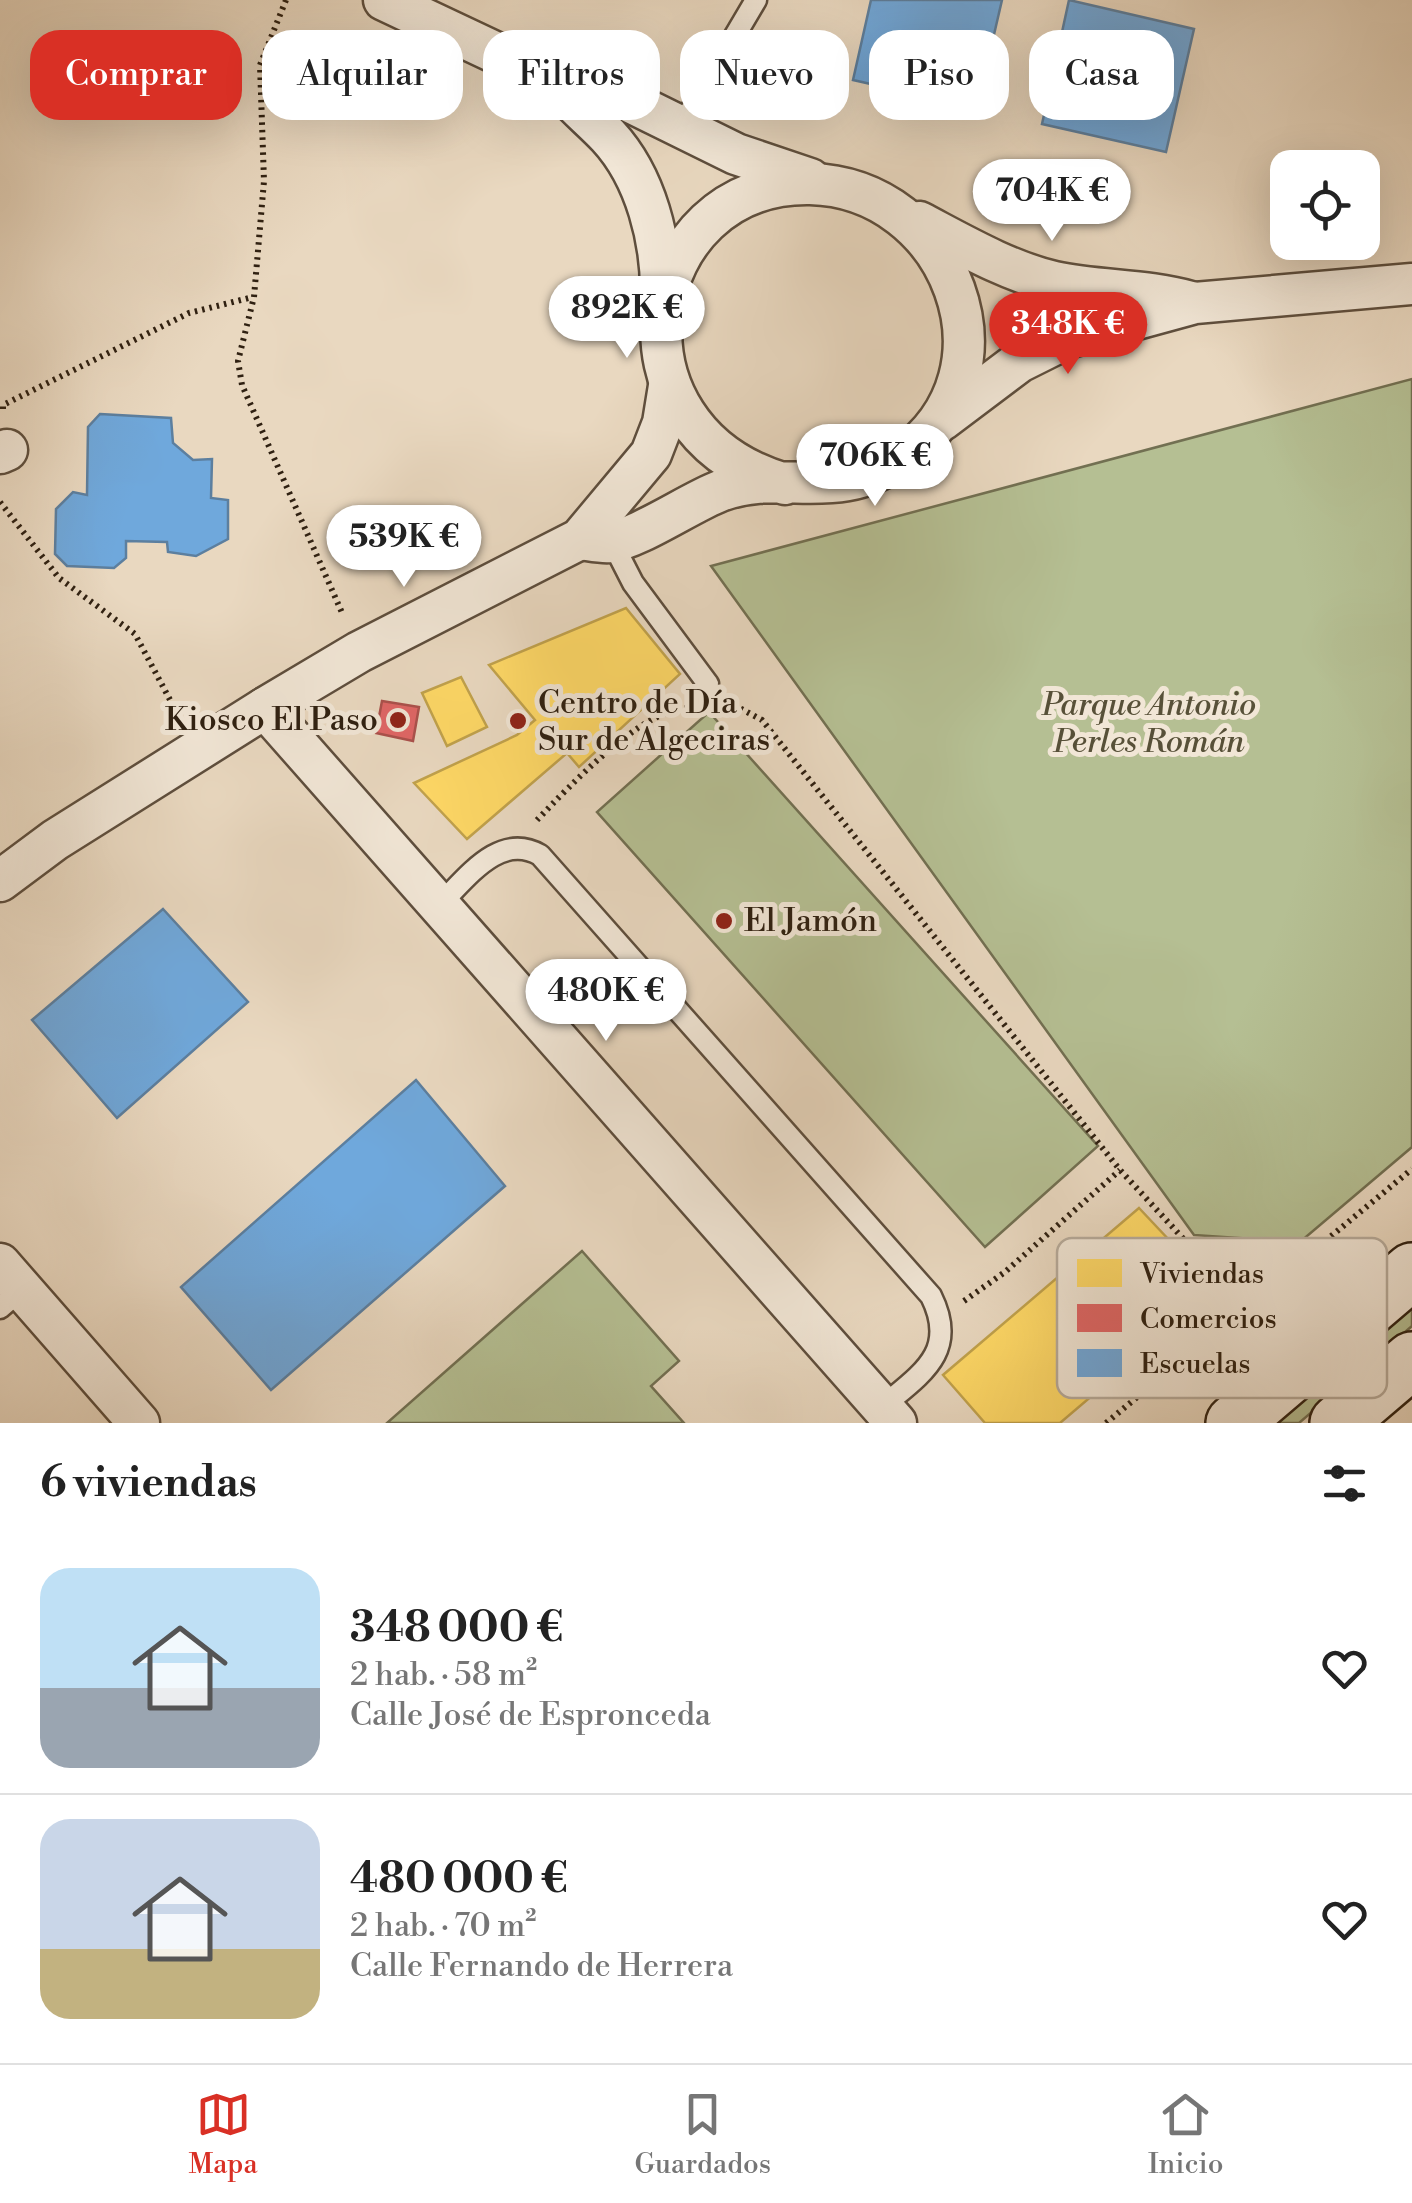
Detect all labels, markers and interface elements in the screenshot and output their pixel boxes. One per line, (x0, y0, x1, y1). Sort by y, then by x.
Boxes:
chip: Comprar (30, 30, 242, 120)
chip: Alquilar (262, 30, 463, 120)
chip: Filtros (483, 30, 660, 120)
chip: Nuevo (680, 30, 849, 120)
chip: Piso (869, 30, 1009, 120)
chip: Casa (1029, 30, 1174, 120)
map controls (1270, 150, 1380, 260)
button: locate (1270, 150, 1380, 260)
pin: 704K € (971, 159, 1133, 244)
text: 704K € (995, 171, 1109, 211)
pin: 892K € (546, 276, 708, 361)
text: 892K € (571, 288, 683, 328)
pin: 348K € (987, 292, 1149, 377)
text: 348K € (1011, 304, 1125, 344)
pin: 706K € (794, 424, 956, 509)
text: 706K € (818, 436, 932, 476)
pin: 539K € (323, 505, 485, 590)
text: 539K € (348, 517, 460, 557)
place label: Centro de Día Sur de Algeciras (538, 683, 770, 760)
park label: Parque Antonio Perles Román (1041, 685, 1256, 762)
place label: Kiosco El Paso (165, 700, 378, 740)
marker: Kiosco El Paso (387, 709, 409, 731)
marker: Centro de Día Sur de Algeciras (507, 710, 529, 732)
place label: El Jamón (744, 901, 877, 941)
marker: El Jamón (713, 910, 735, 932)
pin: 480K € (525, 959, 687, 1044)
text: 480K € (548, 971, 665, 1011)
legend (1057, 1238, 1387, 1398)
text: Viviendas (1139, 1257, 1264, 1292)
text: Comercios (1140, 1302, 1277, 1337)
text: Escuelas (1140, 1347, 1251, 1382)
icon: filters (1317, 1456, 1372, 1511)
text: 6 viviendas (40, 1457, 257, 1510)
text: 348 000 € (350, 1602, 563, 1655)
icon: home (120, 1608, 240, 1728)
icon: heart (1317, 1641, 1372, 1696)
text: 2 hab. · 58 m² (350, 1655, 537, 1695)
text: Calle José de Espronceda (350, 1695, 711, 1735)
text: 480 000 € (350, 1853, 568, 1906)
icon: home (120, 1859, 240, 1979)
icon: heart (1317, 1892, 1372, 1947)
text: 2 hab. · 70 m² (350, 1906, 536, 1946)
text: Calle Fernando de Herrera (350, 1946, 733, 1986)
tab: Mapa (188, 2087, 258, 2182)
tab: Guardados (634, 2087, 771, 2182)
tab: Inicio (1148, 2087, 1224, 2182)

